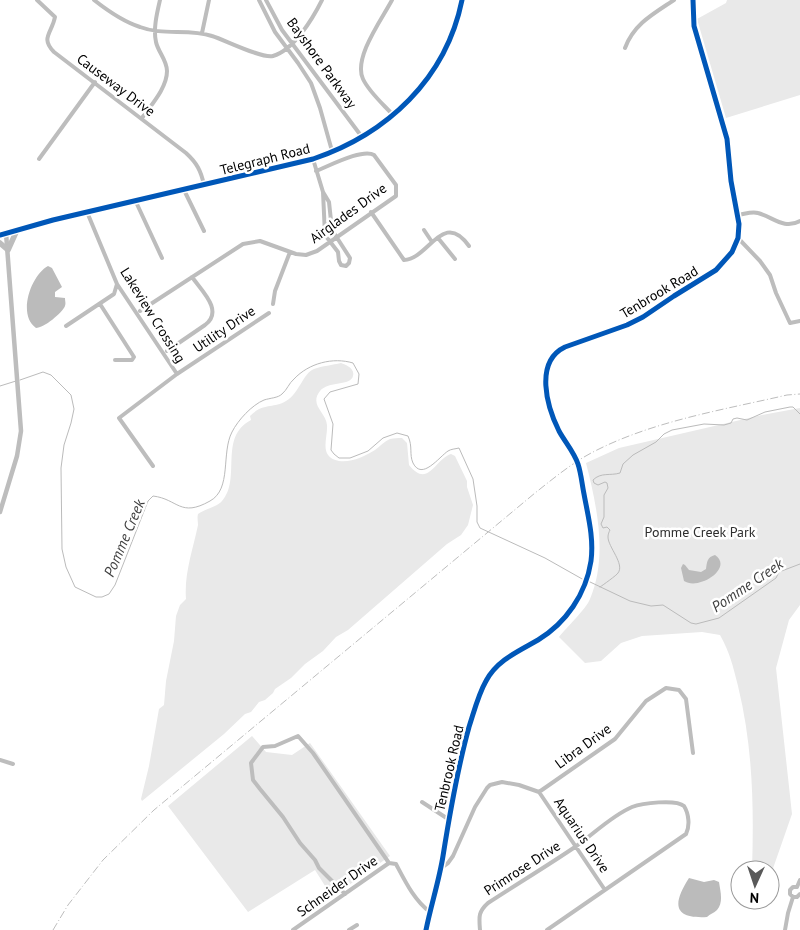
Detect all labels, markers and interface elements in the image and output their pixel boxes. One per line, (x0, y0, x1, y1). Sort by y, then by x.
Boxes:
street label: Bayshore Parkway (283, 14, 361, 112)
street label: Causeway Drive (73, 50, 159, 120)
street label: Telegraph Road (218, 139, 312, 179)
street label: Airglades Drive (306, 179, 390, 247)
street label: Tenbrook Road (617, 262, 701, 322)
street label: Lakeview Crossing (116, 264, 190, 366)
street label: Utility Drive (189, 302, 259, 356)
water label: Pomme Creek (99, 495, 149, 580)
park label: Pomme Creek Park (645, 523, 756, 541)
water label: Pomme Creek (707, 553, 788, 616)
street label: Libra Drive (551, 720, 615, 772)
street label: Tenbrook Road (430, 723, 468, 813)
street label: Aquarius Drive (550, 794, 614, 876)
street label: Primrose Drive (480, 837, 564, 899)
street label: Schneider Drive (293, 852, 381, 920)
north arrow (730, 860, 780, 910)
text: N (749, 889, 759, 907)

